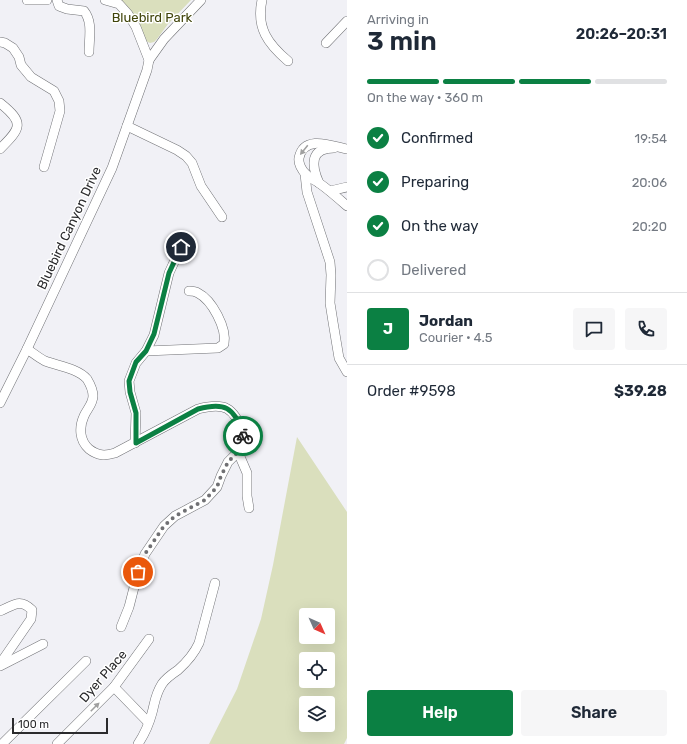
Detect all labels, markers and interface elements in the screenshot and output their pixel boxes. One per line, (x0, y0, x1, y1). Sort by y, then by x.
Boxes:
park label: Bluebird Park (112, 10, 193, 25)
text: Arriving in (367, 12, 429, 27)
text: 20:26–20:31 (576, 25, 667, 43)
text: 3 min (367, 26, 437, 57)
text: On the way · 360 m (367, 90, 483, 105)
icon: check (367, 127, 389, 149)
text: Confirmed (401, 129, 473, 147)
text: 19:54 (635, 131, 667, 146)
one-way arrow (300, 145, 309, 156)
street label: Bluebird Canyon Drive (34, 164, 104, 292)
icon: check (367, 171, 389, 193)
text: Preparing (401, 173, 469, 191)
text: 20:06 (632, 175, 667, 190)
icon: check (367, 215, 389, 237)
text: On the way (401, 217, 479, 235)
text: 20:20 (632, 219, 667, 234)
pin (164, 230, 198, 264)
icon: home (170, 236, 192, 258)
text: Delivered (401, 261, 466, 279)
button: chat (573, 308, 615, 350)
button: phone (625, 308, 667, 350)
text: Jordan (419, 312, 473, 330)
text: J (383, 320, 393, 338)
text: Courier · 4.5 (419, 330, 493, 345)
text: Order #9598 (367, 382, 456, 400)
text: $39.28 (614, 382, 667, 400)
courier (223, 416, 263, 456)
icon: bike (232, 425, 254, 447)
pin (121, 555, 155, 589)
icon: bag (127, 561, 149, 583)
north arrow (299, 608, 335, 644)
map controls (299, 608, 335, 732)
street label: Dyer Place (76, 647, 130, 705)
button: locate (299, 652, 335, 688)
button: Help (367, 690, 513, 736)
button: Share (521, 690, 667, 736)
button: layers (299, 696, 335, 732)
one-way arrow (90, 702, 100, 712)
scale bar (12, 716, 108, 735)
text: 100 m (18, 718, 49, 731)

